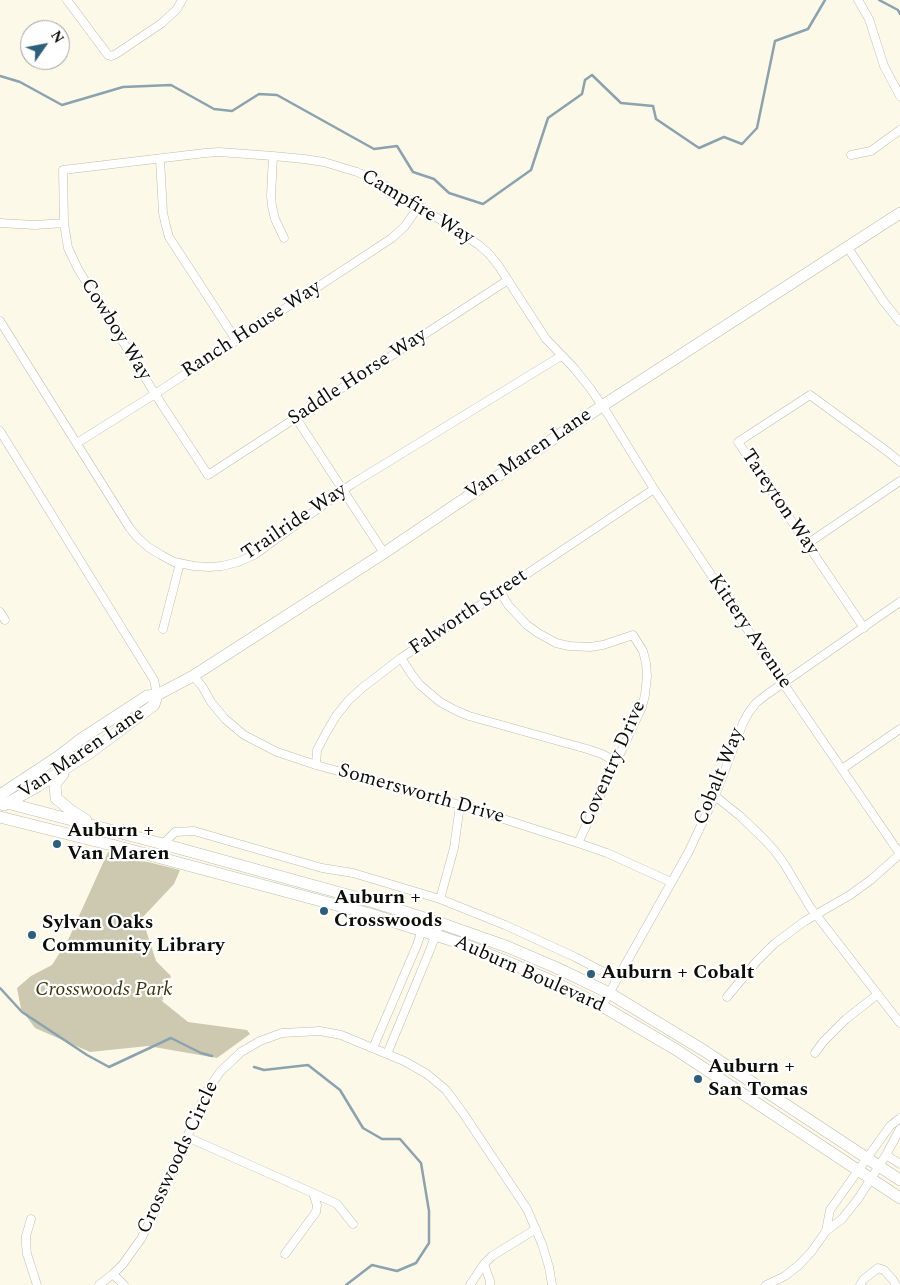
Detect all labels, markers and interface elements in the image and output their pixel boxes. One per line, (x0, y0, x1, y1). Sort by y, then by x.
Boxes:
north arrow (20, 20, 70, 70)
text: N (45, 27, 69, 48)
street label: Campfire Way (356, 165, 478, 251)
street label: Cowboy Way (74, 275, 156, 385)
street label: Ranch House Way (178, 276, 326, 384)
street label: Saddle Horse Way (284, 324, 432, 432)
street label: Van Maren Lane (461, 404, 597, 506)
street label: Tareyton Way (735, 445, 823, 561)
street label: Trailride Way (238, 479, 352, 567)
street label: Falworth Street (405, 565, 533, 661)
street label: Kittery Avenue (702, 570, 796, 694)
street label: Coventry Drive (576, 697, 652, 831)
street label: Van Maren Lane (14, 703, 150, 805)
street label: Cobalt Way (690, 725, 750, 829)
street label: Somersworth Drive (335, 760, 507, 830)
place label: Auburn + Van Maren (67, 820, 170, 867)
marker: Auburn + Van Maren (51, 838, 63, 850)
place label: Auburn + Crosswoods (334, 887, 442, 934)
marker: Auburn + Crosswoods (318, 905, 330, 917)
place label: Sylvan Oaks Community Library (42, 912, 225, 959)
marker: Sylvan Oaks Community Library (26, 929, 38, 941)
street label: Auburn Boulevard (450, 931, 608, 1019)
place label: Auburn + Cobalt (601, 962, 755, 986)
marker: Auburn + Cobalt (585, 968, 597, 980)
park label: Crosswoods Park (35, 979, 173, 1003)
place label: Auburn + San Tomas (708, 1056, 808, 1103)
marker: Auburn + San Tomas (692, 1073, 704, 1085)
street label: Crosswoods Circle (133, 1078, 225, 1238)

